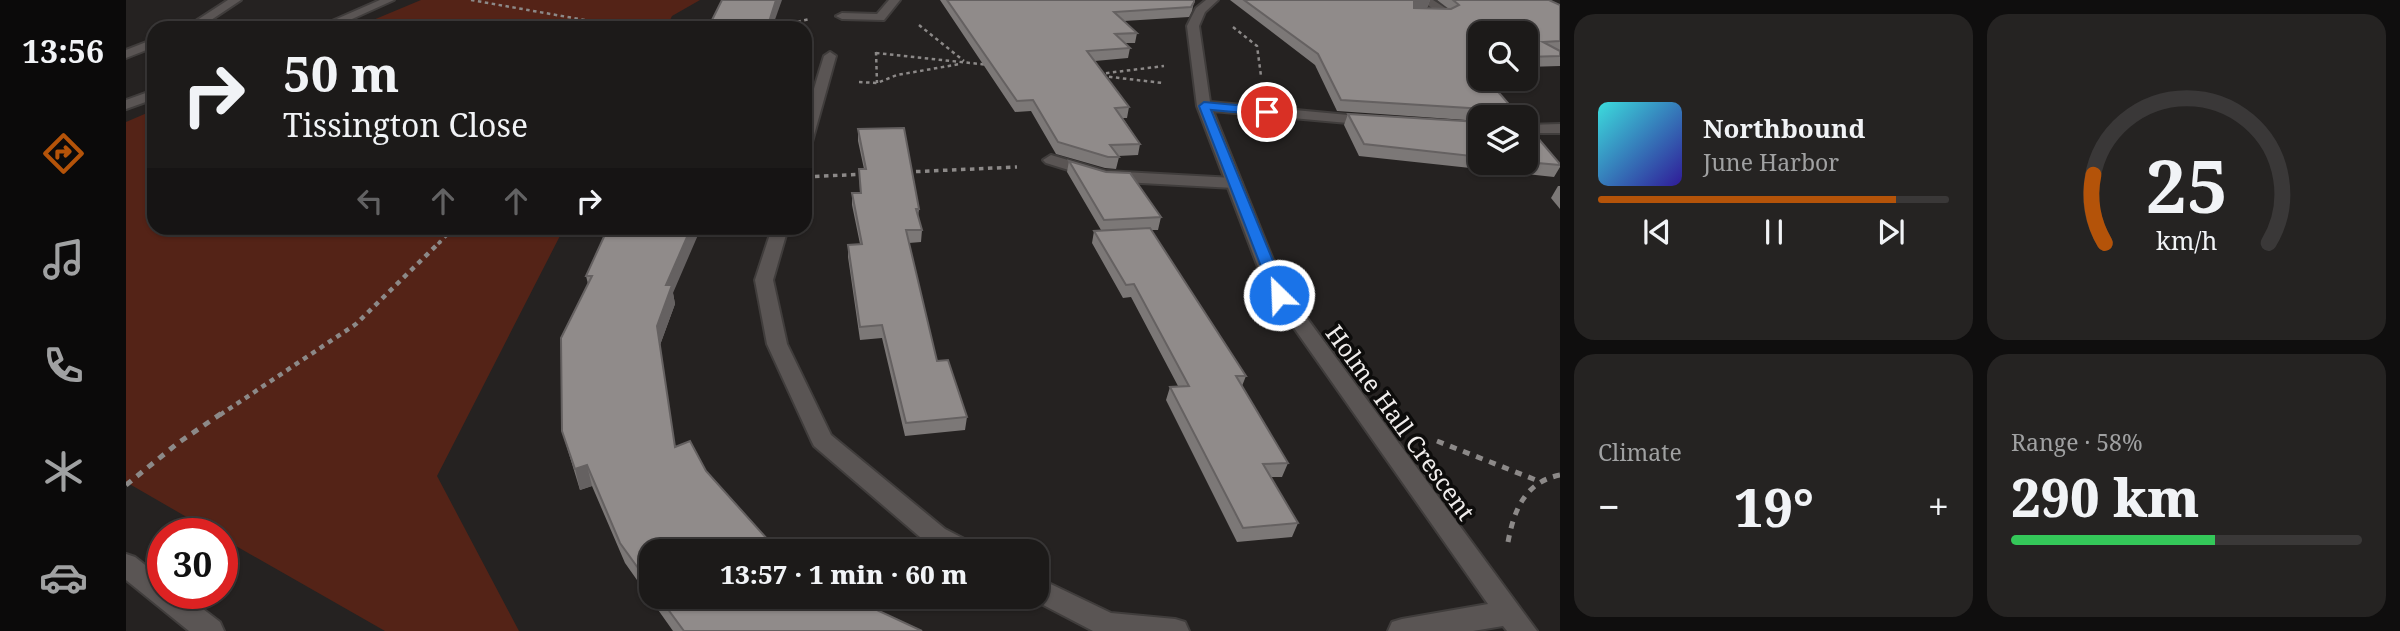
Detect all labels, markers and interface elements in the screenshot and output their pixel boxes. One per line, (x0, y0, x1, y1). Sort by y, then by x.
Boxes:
map controls (1468, 21, 1538, 175)
button: search (1468, 21, 1538, 91)
text: 13:56 (22, 29, 104, 72)
text: 50 m (283, 40, 399, 106)
icon: right (168, 49, 259, 140)
pin (1237, 82, 1297, 142)
icon: arrive (1248, 93, 1286, 131)
text: Tissington Close (283, 103, 528, 146)
button: layers (1468, 105, 1538, 175)
text: Northbound (1703, 110, 1865, 146)
icon: directions (39, 129, 88, 178)
text: 25 (2145, 135, 2228, 234)
text: June Harbor (1703, 146, 1839, 178)
icon: left (351, 182, 389, 220)
icon: ahead (424, 182, 462, 220)
icon: ahead (497, 182, 535, 220)
icon: right (570, 182, 608, 220)
icon: previous (1638, 213, 1676, 251)
icon: pause (1755, 213, 1793, 251)
icon: next (1872, 213, 1910, 251)
text: km/h (2156, 223, 2217, 257)
icon: music (39, 235, 88, 284)
position arrow (1242, 258, 1316, 332)
street label: Holme Hall Crescent (1319, 318, 1483, 526)
icon: phone (39, 341, 88, 390)
text: Range · 58% (2011, 426, 2143, 458)
text: Climate (1598, 436, 1682, 468)
icon: climate (39, 447, 88, 496)
text: 290 km (2011, 461, 2199, 532)
text: 19° (1734, 471, 1814, 542)
text: − (1598, 480, 1620, 532)
text: + (1928, 480, 1949, 532)
speed limit sign: 30 (147, 518, 238, 609)
icon: car (39, 553, 88, 602)
text: 13:57 · 1 min · 60 m (720, 556, 968, 592)

